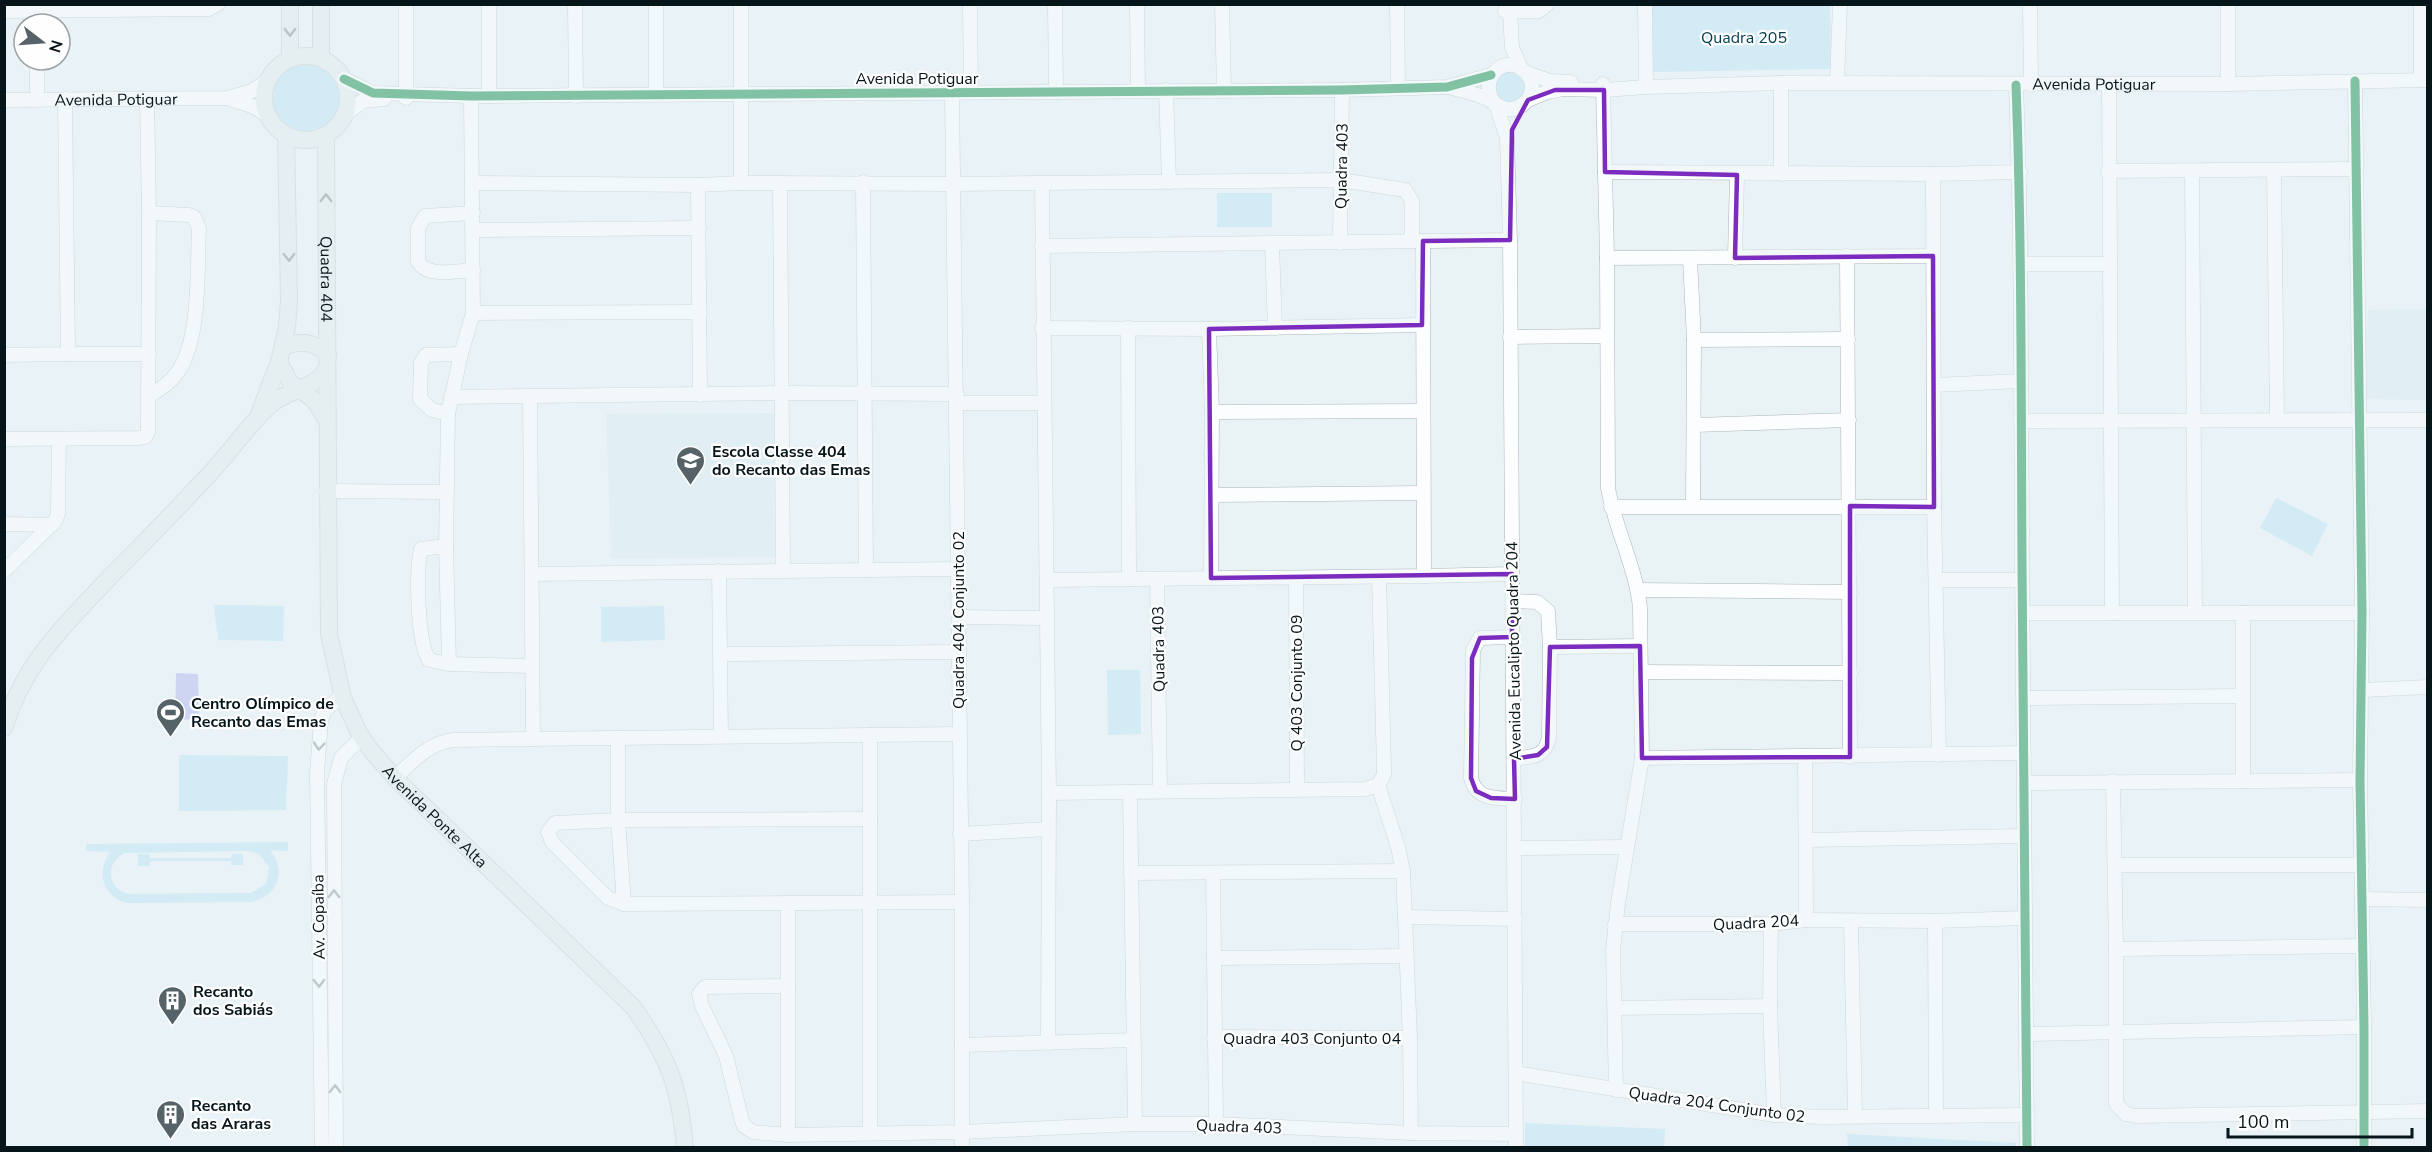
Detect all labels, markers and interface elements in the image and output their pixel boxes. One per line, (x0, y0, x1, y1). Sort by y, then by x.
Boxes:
north arrow (12, 12, 72, 72)
one-way arrow (284, 27, 296, 36)
park label: Quadra 205 (1701, 27, 1787, 49)
text: N (43, 37, 68, 55)
street label: Avenida Potiguar (855, 68, 979, 90)
street label: Avenida Potiguar (2032, 74, 2156, 96)
street label: Avenida Potiguar (54, 88, 178, 112)
street label: Quadra 403 (1330, 123, 1354, 209)
one-way arrow (320, 193, 333, 202)
street label: Quadra 404 (315, 236, 337, 323)
one-way arrow (282, 252, 295, 261)
place label: Escola Classe 404 do Recanto das Emas (712, 441, 871, 481)
school or university icon: Escola Classe 404 do Recanto das Emas (675, 444, 707, 486)
street label: Quadra 404 Conjunto 02 (948, 531, 970, 709)
street label: Avenida Eucalipto Quadra 204 (1501, 541, 1527, 761)
street label: Quadra 403 (1147, 606, 1171, 692)
street label: Q 403 Conjunto 09 (1286, 614, 1308, 752)
place label: Centro Olímpico de Recanto das Emas (191, 693, 334, 733)
sports icon: Centro Olímpico de Recanto das Emas (154, 696, 186, 738)
one-way arrow (313, 741, 326, 750)
street label: Avenida Ponte Alta (377, 761, 492, 873)
street label: Av. Copaíba (307, 874, 331, 960)
one-way arrow (328, 890, 340, 899)
street label: Quadra 204 (1712, 910, 1800, 936)
one-way arrow (313, 978, 326, 987)
place label: Recanto dos Sabiás (193, 981, 273, 1021)
building icon: Recanto dos Sabiás (156, 984, 188, 1026)
street label: Quadra 403 Conjunto 04 (1223, 1028, 1401, 1050)
street label: Quadra 204 Conjunto 02 (1627, 1082, 1807, 1128)
one-way arrow (329, 1085, 341, 1094)
place label: Recanto das Araras (191, 1095, 271, 1135)
building icon: Recanto das Araras (154, 1098, 186, 1140)
scale bar (2228, 1101, 2412, 1139)
text: 100 m (2237, 1110, 2289, 1134)
street label: Quadra 403 (1196, 1115, 1282, 1139)

